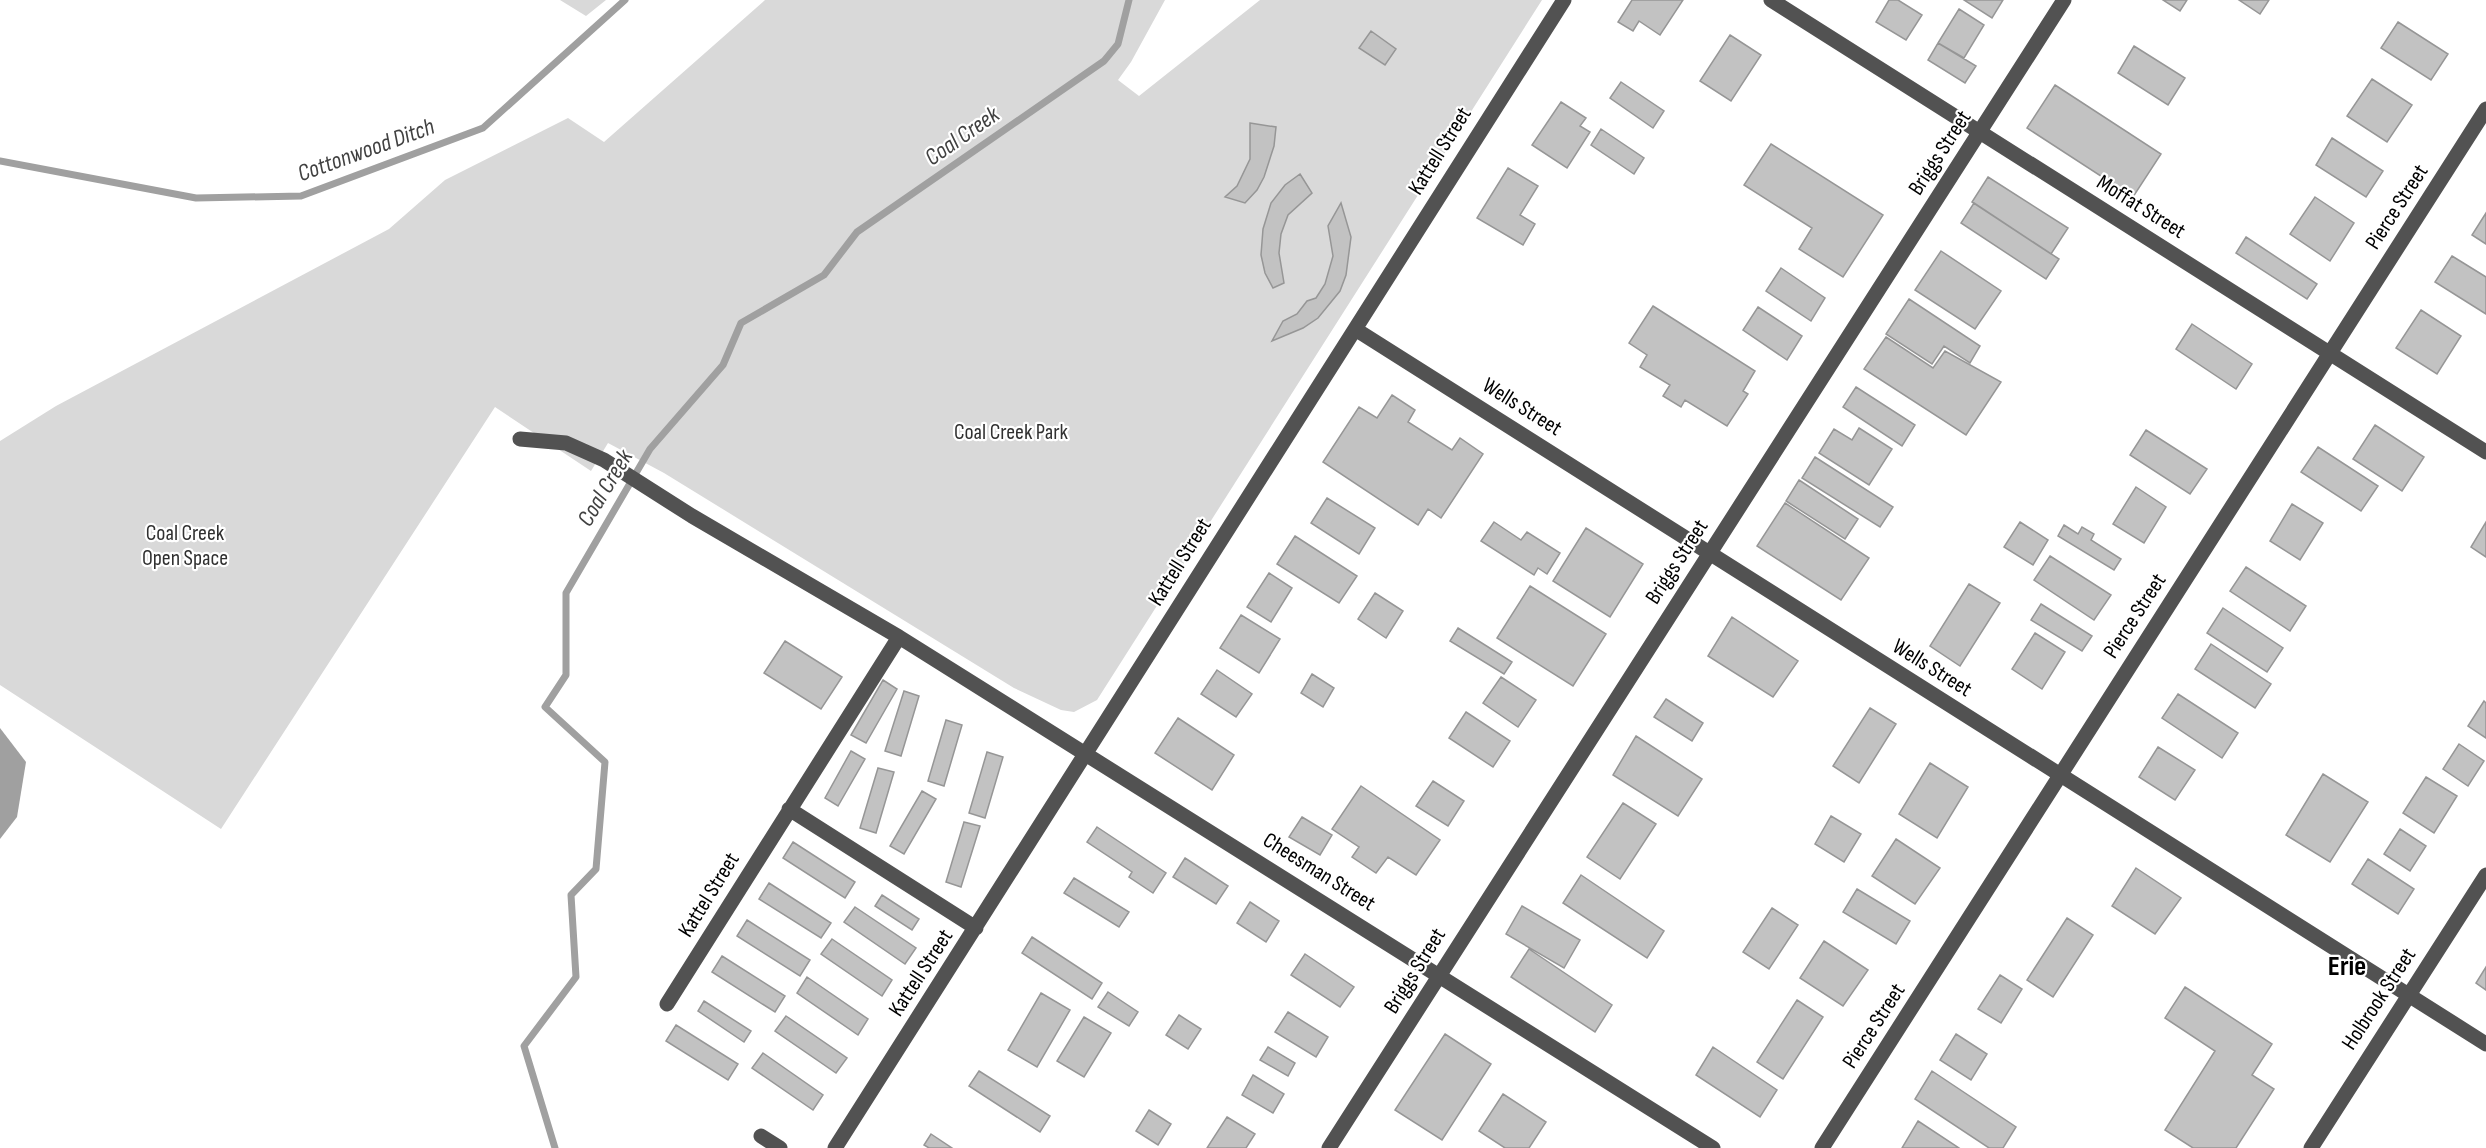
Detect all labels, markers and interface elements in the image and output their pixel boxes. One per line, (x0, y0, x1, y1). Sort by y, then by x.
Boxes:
water label: Coal Creek (919, 99, 1006, 172)
street label: Kattell Street (1402, 102, 1478, 200)
street label: Briggs Street (1903, 105, 1978, 200)
water label: Cottonwood Ditch (294, 112, 438, 188)
street label: Pierce Street (2360, 159, 2435, 254)
street label: Moffat Street (2092, 169, 2191, 245)
street label: Wells Street (1477, 372, 1567, 442)
park label: Coal Creek Park (954, 419, 1069, 446)
water label: Coal Creek (571, 444, 640, 532)
street label: Kattell Street (1142, 513, 1218, 611)
street label: Briggs Street (1640, 514, 1715, 609)
park label: Coal Creek Open Space (142, 520, 228, 572)
street label: Pierce Street (2098, 568, 2173, 663)
street label: Wells Street (1887, 633, 1977, 703)
street label: Cheesman Street (1258, 827, 1381, 917)
street label: Kattel Street (673, 848, 746, 942)
street label: Briggs Street (1378, 923, 1452, 1019)
street label: Kattell Street (883, 924, 959, 1022)
street label: Holbrook Street (2336, 943, 2422, 1055)
district label: Erie (2328, 950, 2366, 983)
street label: Pierce Street (1837, 978, 1912, 1073)

